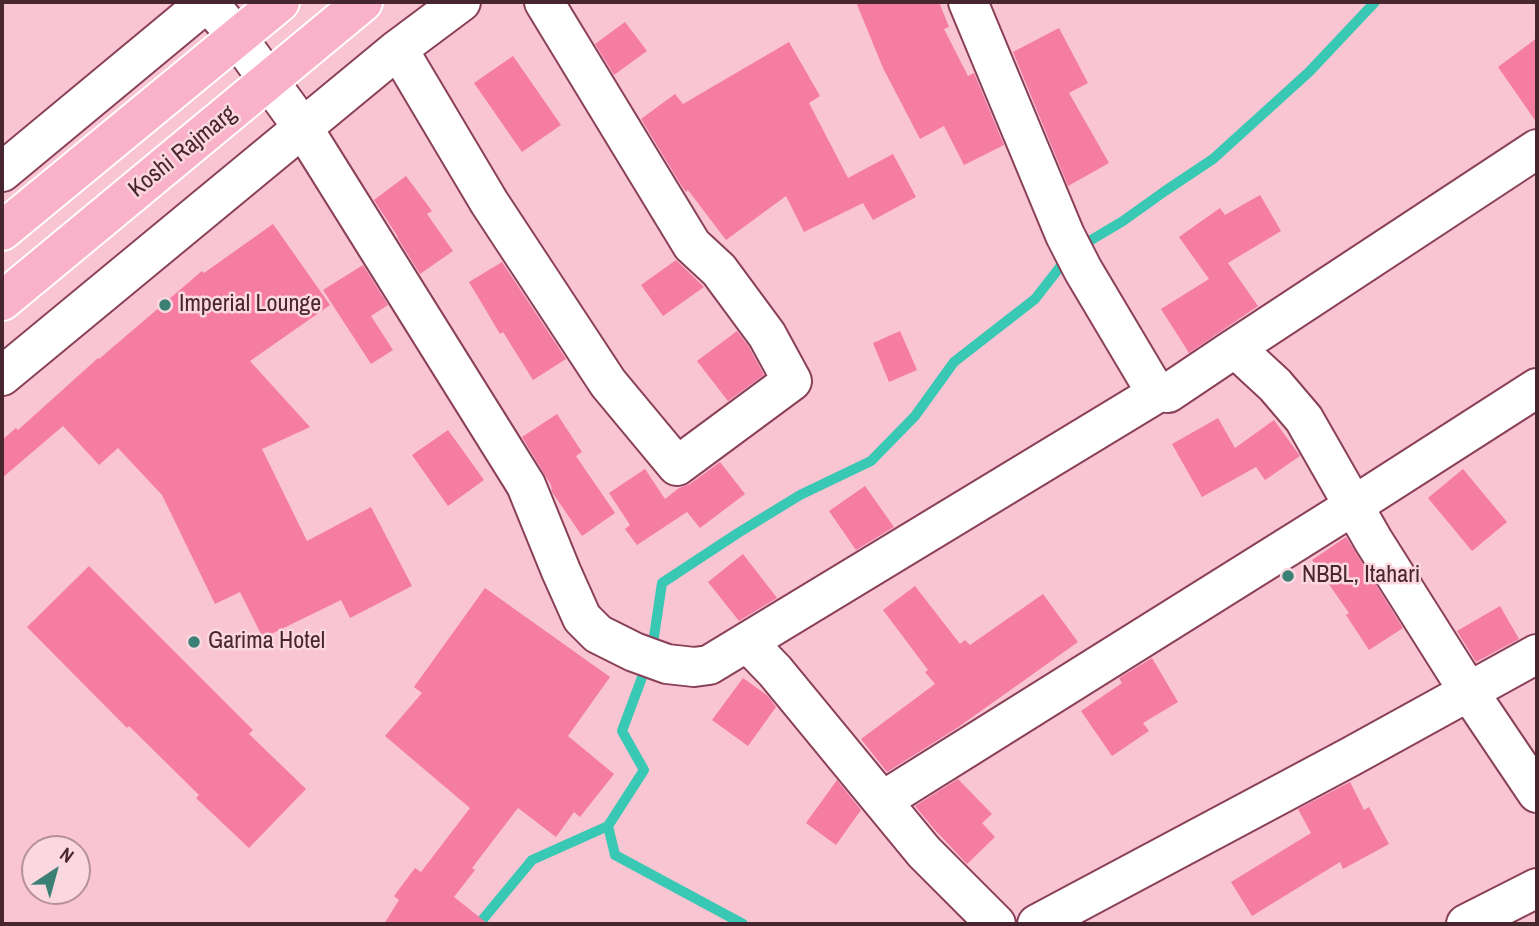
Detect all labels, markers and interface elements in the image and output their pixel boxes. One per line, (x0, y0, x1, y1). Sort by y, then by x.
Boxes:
street label: Koshi Rajmarg (123, 100, 243, 204)
place label: Imperial Lounge (179, 291, 321, 319)
marker: Imperial Lounge (157, 297, 173, 313)
place label: NBBL, Itahari (1302, 562, 1420, 590)
marker: NBBL, Itahari (1280, 568, 1296, 584)
place label: Garima Hotel (208, 628, 325, 656)
marker: Garima Hotel (186, 634, 202, 650)
north arrow (21, 835, 91, 905)
text: N (55, 841, 79, 868)

